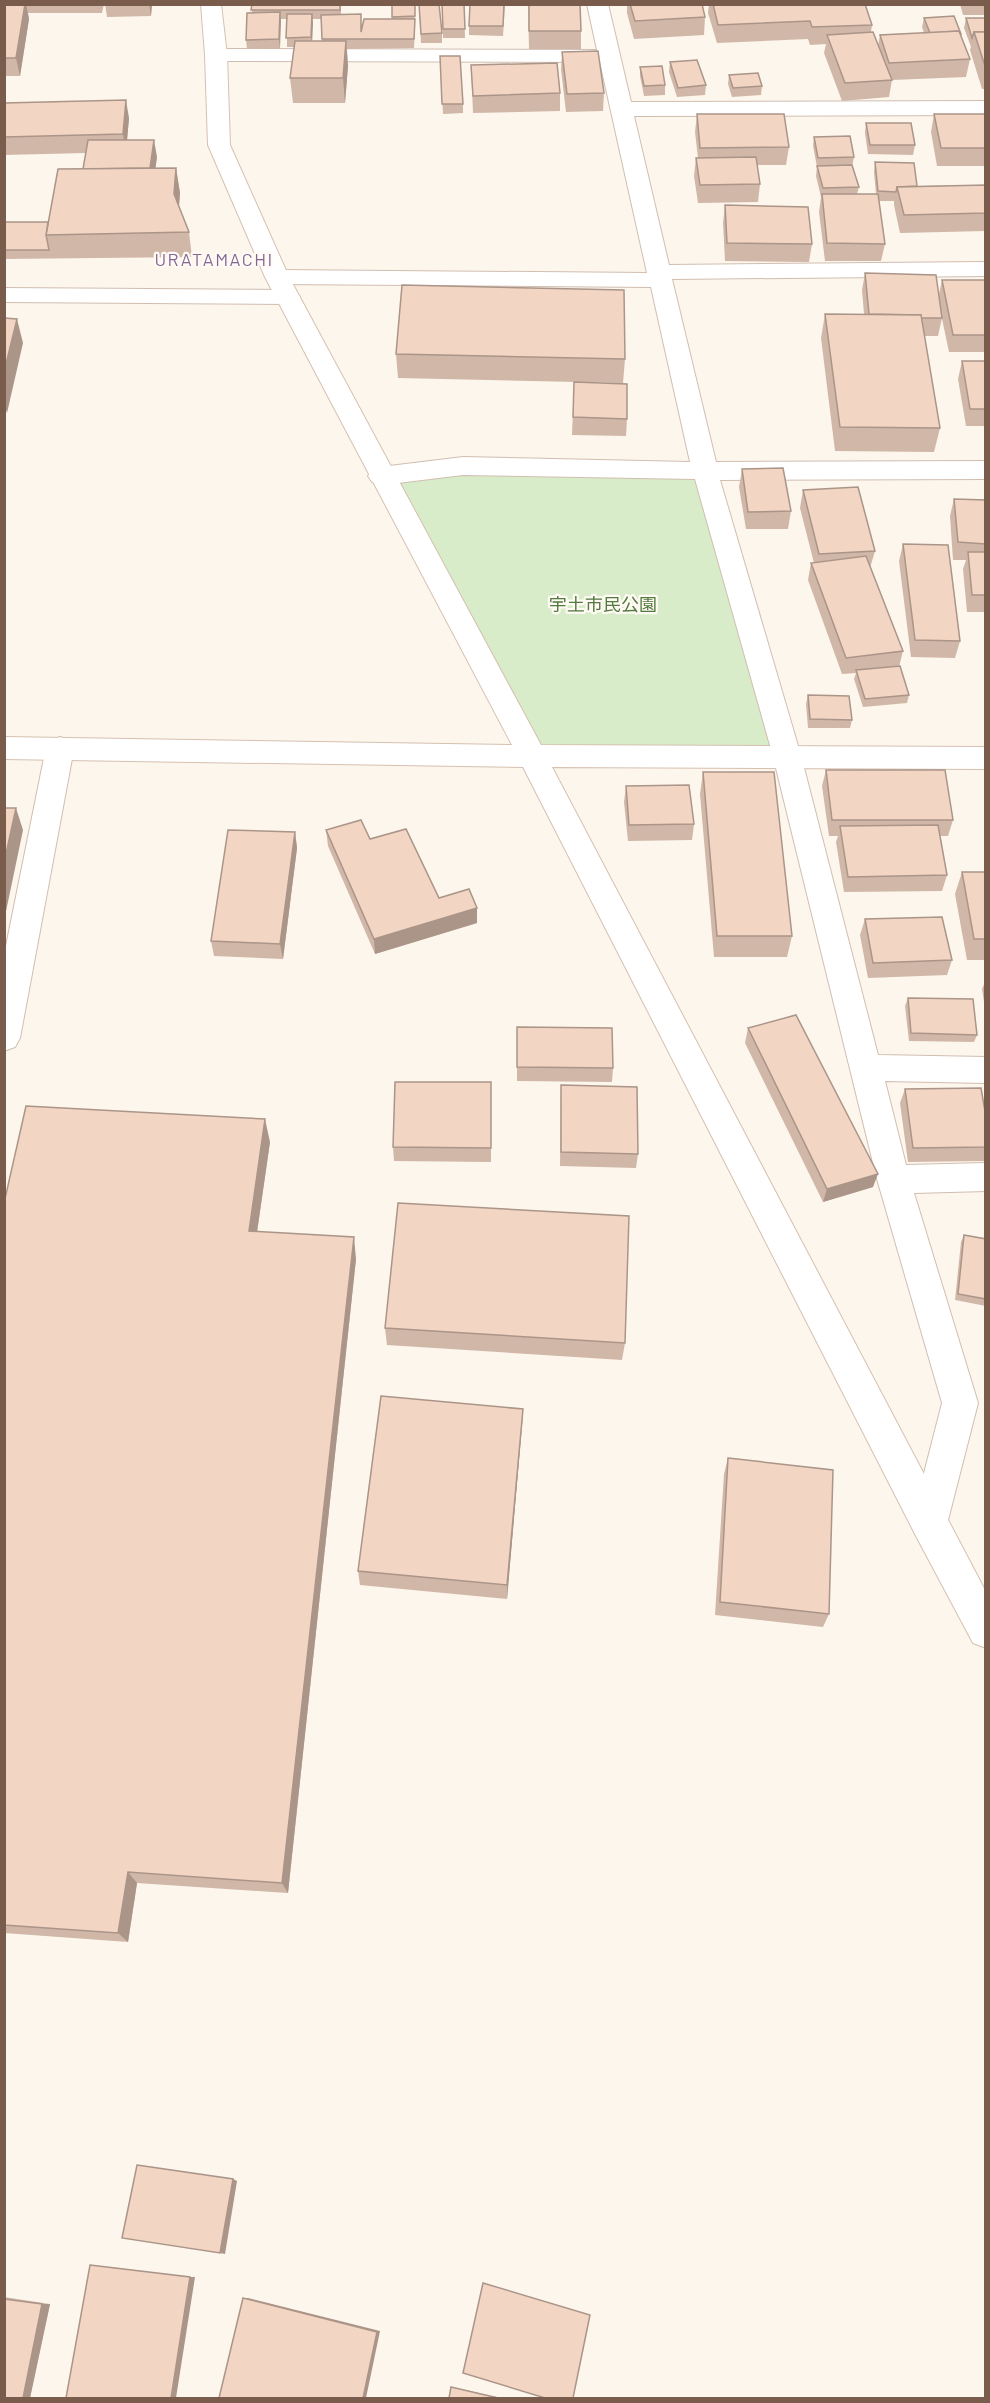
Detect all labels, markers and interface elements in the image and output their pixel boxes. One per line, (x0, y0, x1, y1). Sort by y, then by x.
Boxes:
district label: URATAMACHI (154, 248, 274, 270)
park label: 宇土市民公園 (549, 593, 657, 615)

